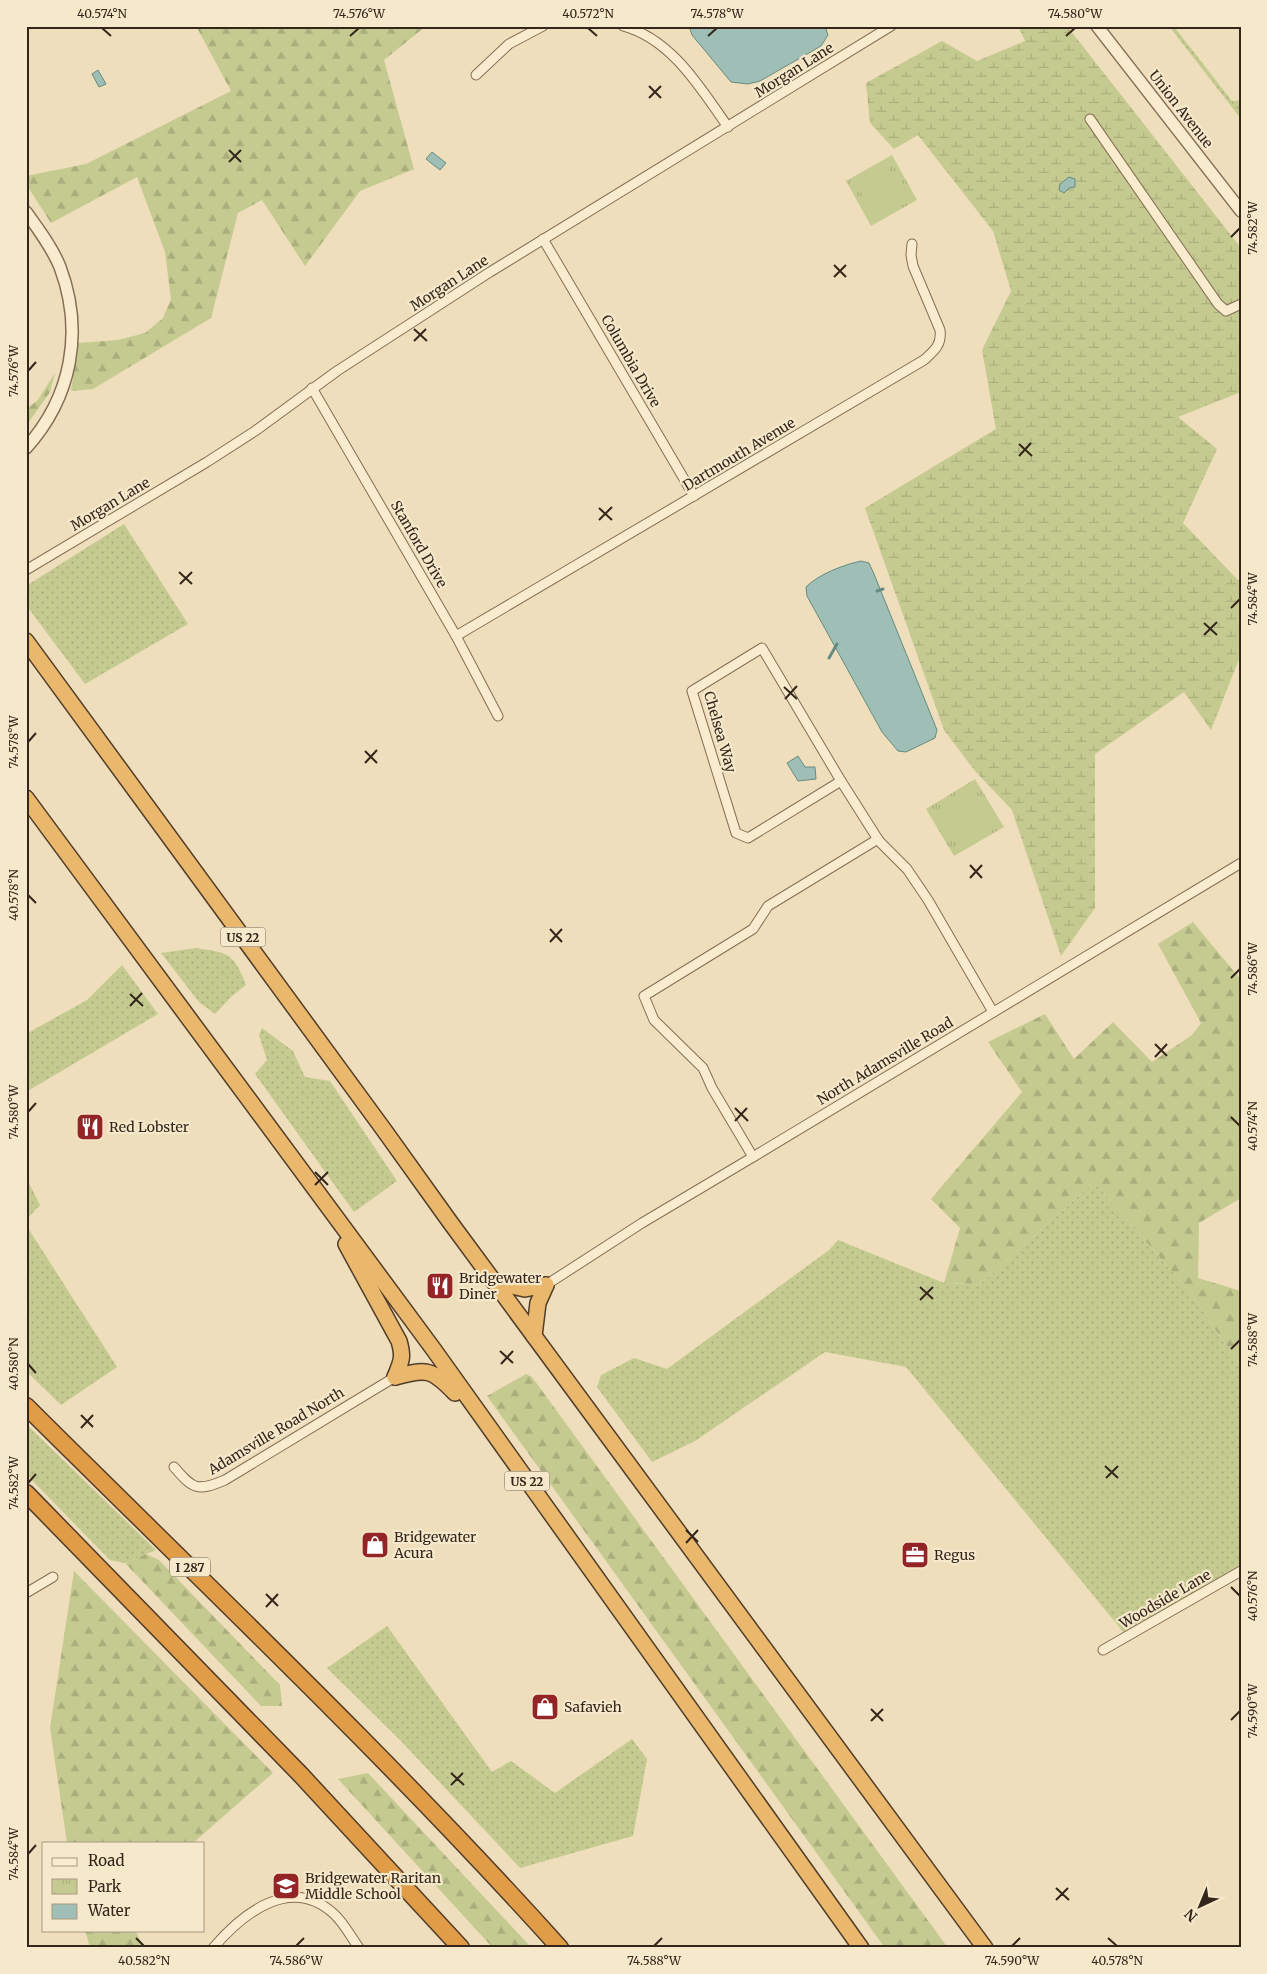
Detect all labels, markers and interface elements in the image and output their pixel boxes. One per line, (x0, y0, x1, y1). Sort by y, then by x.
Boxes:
text: 40.574°N (77, 6, 128, 21)
text: 74.576°W (333, 6, 386, 21)
text: 40.572°N (562, 6, 614, 21)
text: 74.578°W (690, 6, 745, 21)
text: 74.580°W (1048, 6, 1103, 21)
street label: Morgan Lane (751, 39, 837, 101)
street label: Union Avenue (1145, 67, 1217, 151)
text: 74.582°W (1245, 200, 1260, 255)
street label: Morgan Lane (407, 251, 491, 315)
street label: Columbia Drive (597, 312, 665, 410)
text: 74.576°W (6, 344, 21, 397)
street label: Dartmouth Avenue (680, 413, 798, 495)
street label: Morgan Lane (67, 473, 153, 535)
street label: Stanford Drive (387, 497, 451, 591)
text: 74.584°W (1245, 572, 1260, 625)
street label: Chelsea Way (700, 689, 740, 776)
text: 74.578°W (6, 714, 21, 769)
text: 40.578°N (6, 869, 21, 921)
road number: US 22 (220, 928, 266, 946)
text: 74.586°W (1245, 941, 1260, 996)
street label: North Adamsville Road (814, 1013, 957, 1109)
text: 74.580°W (6, 1084, 21, 1139)
text: 40.574°N (1245, 1100, 1260, 1151)
restaurant icon: Red Lobster (75, 1112, 105, 1142)
place label: Red Lobster (109, 1118, 189, 1136)
place label: Bridgewater Diner (459, 1269, 541, 1303)
restaurant icon: Bridgewater Diner (425, 1271, 455, 1301)
text: 74.588°W (1245, 1312, 1260, 1367)
text: 40.580°N (6, 1337, 21, 1390)
street label: Adamsville Road North (204, 1383, 347, 1479)
text: 74.582°W (6, 1455, 21, 1510)
road number: US 22 (504, 1472, 550, 1490)
place label: Bridgewater Acura (393, 1528, 476, 1562)
shop icon: Bridgewater Acura (360, 1530, 390, 1560)
office icon: Regus (900, 1540, 930, 1570)
place label: Regus (934, 1546, 975, 1564)
road number: I 287 (170, 1558, 210, 1576)
street label: Woodside Lane (1115, 1566, 1214, 1633)
text: 40.576°N (1245, 1570, 1260, 1621)
text: 74.590°W (1245, 1683, 1260, 1738)
shop icon: Safavieh (530, 1692, 560, 1722)
place label: Safavieh (564, 1698, 622, 1716)
text: 74.584°W (6, 1827, 21, 1880)
legend (42, 1842, 205, 1932)
text: Road (88, 1851, 124, 1870)
place label: Bridgewater Raritan Middle School (305, 1869, 441, 1903)
school or university icon: Bridgewater Raritan Middle School (271, 1871, 301, 1901)
text: Park (88, 1877, 122, 1896)
north arrow (1174, 1882, 1224, 1932)
text: Water (87, 1901, 131, 1920)
text: N (1181, 1905, 1201, 1926)
text: 40.582°N (118, 1953, 171, 1968)
text: 74.586°W (269, 1953, 324, 1968)
text: 74.588°W (627, 1953, 682, 1968)
text: 74.590°W (985, 1953, 1040, 1968)
text: 40.578°N (1091, 1953, 1143, 1968)

